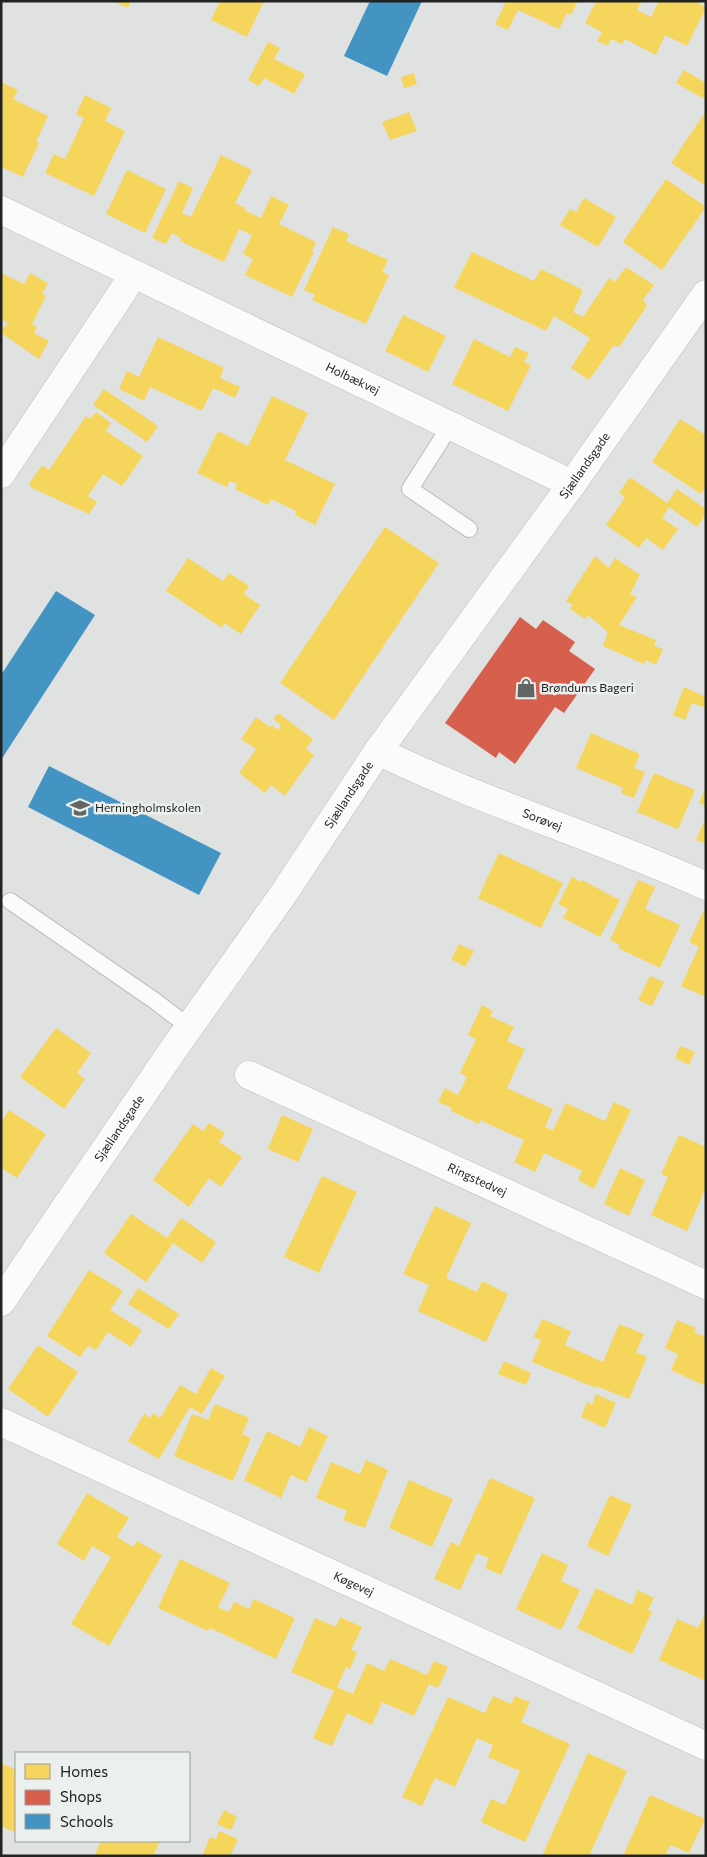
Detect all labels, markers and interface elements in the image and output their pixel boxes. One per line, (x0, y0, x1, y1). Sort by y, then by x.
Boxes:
street label: Holbækvej (324, 359, 382, 397)
street label: Sjællandsgade (556, 429, 612, 501)
shop icon: Brøndums Bageri (515, 677, 537, 699)
place label: Brøndums Bageri (541, 680, 634, 694)
street label: Sjællandsgade (321, 758, 375, 831)
school or university icon: Herningholmskolen (69, 797, 91, 819)
place label: Herningholmskolen (95, 800, 201, 814)
street label: Sorøvej (521, 805, 564, 833)
street label: Sjællandsgade (91, 1092, 146, 1164)
street label: Ringstedvej (446, 1159, 509, 1199)
street label: Køgevej (332, 1568, 376, 1598)
legend (15, 1752, 190, 1842)
text: Homes (60, 1762, 108, 1780)
text: Shops (60, 1787, 102, 1805)
text: Schools (60, 1812, 114, 1830)

